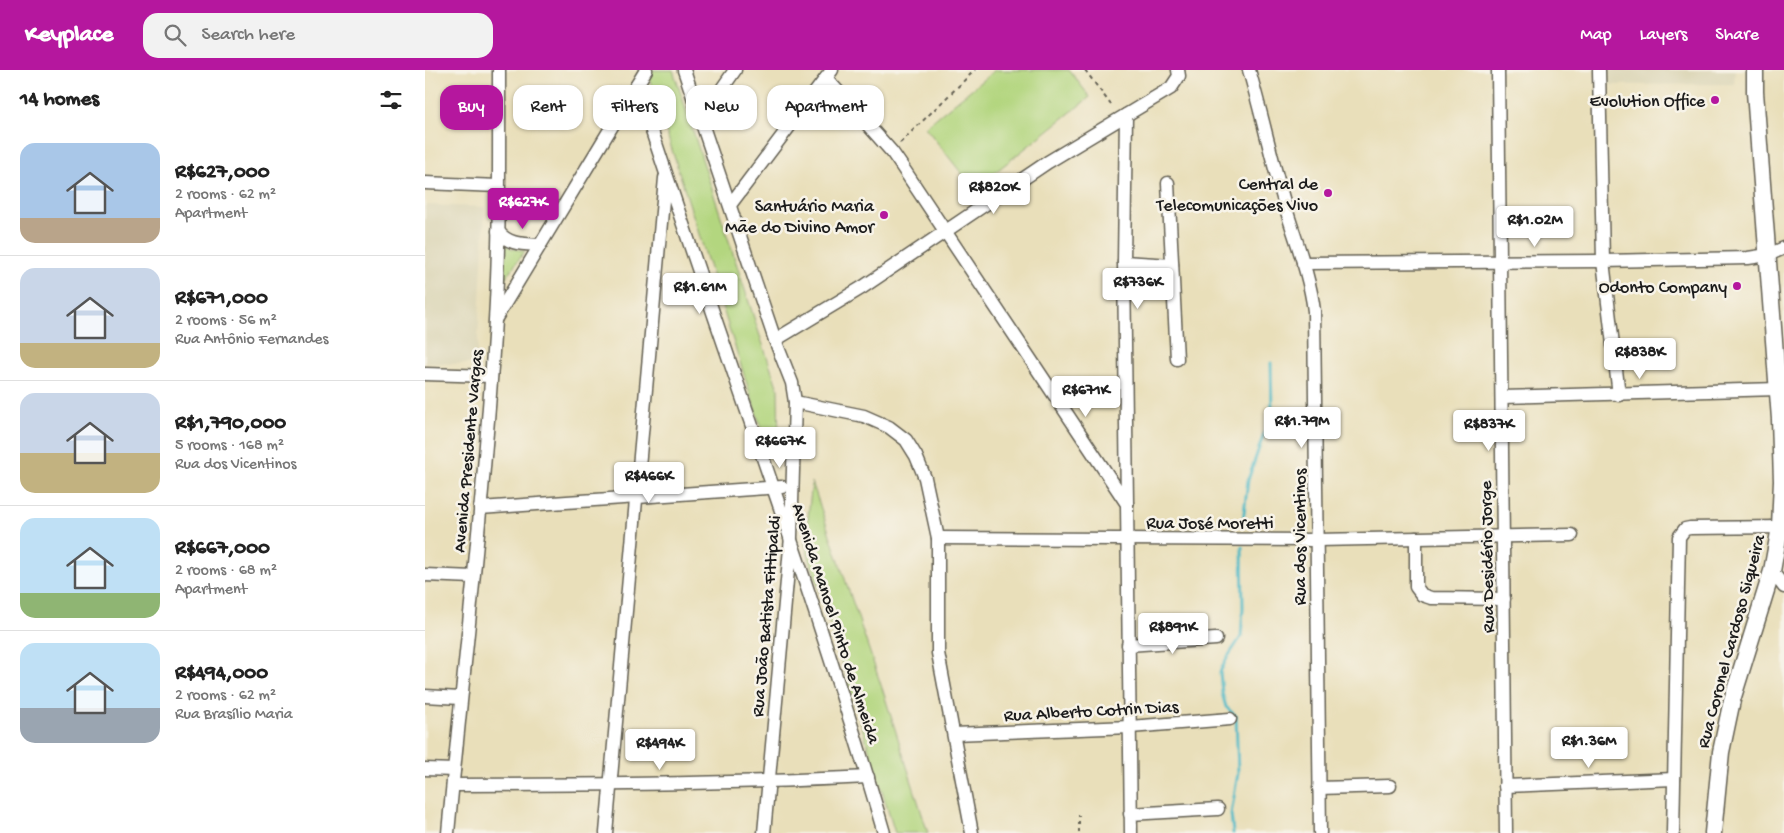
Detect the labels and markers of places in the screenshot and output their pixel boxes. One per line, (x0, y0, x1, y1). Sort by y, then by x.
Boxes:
place label: Evolution Office (1590, 92, 1706, 113)
marker: Evolution Office (1709, 94, 1721, 106)
pin: R$820K (953, 172, 1035, 215)
place label: Central de Telecomunicações Vivo (1155, 175, 1319, 217)
marker: Central de Telecomunicações Vivo (1322, 187, 1334, 199)
pin: R$627K (482, 188, 564, 230)
place label: Santuário Maria Mãe do Divino Amor (725, 197, 876, 239)
pin: R$1.02M (1489, 206, 1581, 248)
marker: Santuário Maria Mãe do Divino Amor (878, 209, 890, 221)
pin: R$736K (1097, 268, 1179, 310)
pin: R$1.61M (654, 272, 746, 315)
place label: Odonto Company (1599, 278, 1727, 299)
marker: Odonto Company (1731, 280, 1743, 292)
pin: R$838K (1599, 338, 1681, 380)
pin: R$671K (1045, 376, 1127, 418)
pin: R$1.79M (1256, 406, 1348, 449)
pin: R$837K (1448, 410, 1530, 452)
pin: R$667K (739, 426, 821, 469)
pin: R$466K (608, 462, 690, 504)
pin: R$891K (1132, 612, 1214, 655)
pin: R$1.36M (1543, 726, 1635, 769)
pin: R$494K (619, 728, 701, 771)

